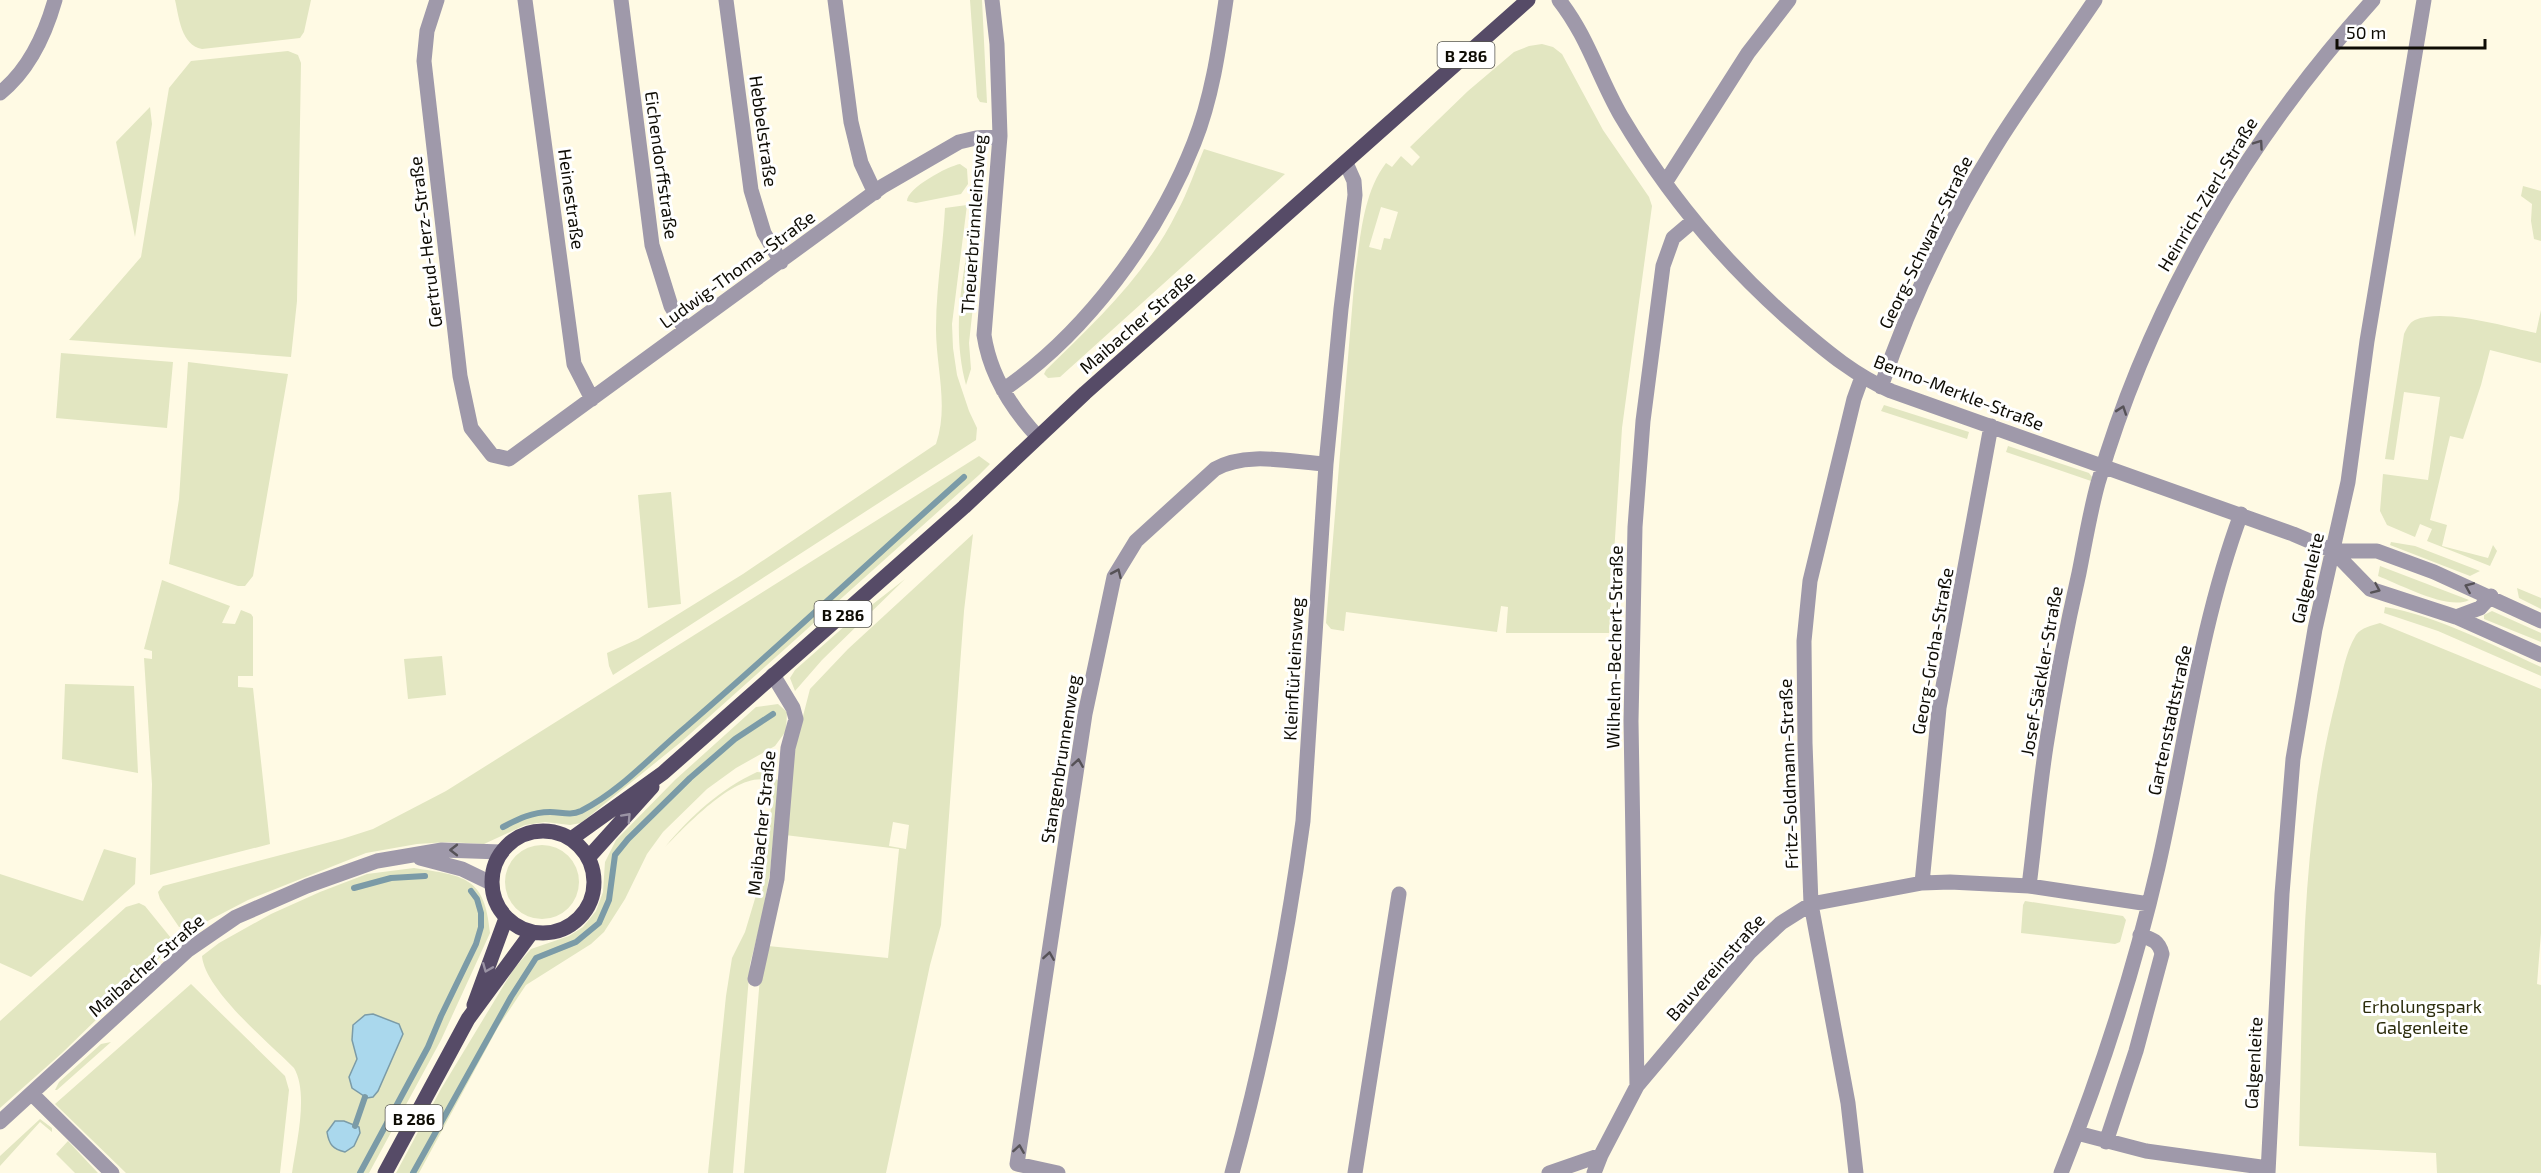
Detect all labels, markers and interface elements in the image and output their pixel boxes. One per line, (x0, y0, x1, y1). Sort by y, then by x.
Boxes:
scale bar (2337, 12, 2486, 50)
text: 50 m (2346, 21, 2386, 43)
road number: B 286 (1438, 42, 1494, 68)
street label: Hebbelstraße (745, 74, 783, 188)
street label: Eichendorffstraße (641, 89, 683, 241)
street label: Heinrich-Zierl-Straße (2152, 113, 2262, 275)
street label: Theuerbrünnleinsweg (956, 133, 990, 315)
one-way arrow (2252, 140, 2263, 151)
street label: Heinestraße (554, 147, 590, 251)
street label: Georg-Schwarz-Straße (1873, 152, 1977, 332)
street label: Gertrud-Herz-Straße (404, 155, 446, 329)
street label: Ludwig-Thoma-Straße (655, 205, 819, 333)
street label: Maibacher Straße (1075, 266, 1199, 378)
street label: Benno-Merkle-Straße (1871, 349, 2047, 435)
one-way arrow (2115, 405, 2128, 416)
street label: Galgenleite (2286, 530, 2328, 626)
street label: Wilhelm-Bechert-Straße (1601, 545, 1627, 749)
street label: Georg-Groha-Straße (1906, 566, 1958, 736)
one-way arrow (1110, 568, 1122, 579)
one-way arrow (2369, 582, 2380, 594)
one-way arrow (2464, 582, 2475, 594)
street label: Josef-Säckler-Straße (2015, 584, 2067, 758)
street label: Kleinflürleinsweg (1278, 597, 1308, 741)
road number: B 286 (814, 601, 872, 627)
street label: Gartenstadtstraße (2142, 643, 2196, 797)
street label: Stangenbrunnenweg (1036, 673, 1084, 845)
street label: Fritz-Soldmann-Straße (1774, 678, 1802, 870)
street label: Maibacher Straße (742, 749, 780, 897)
one-way arrow (1071, 759, 1084, 769)
one-way arrow (620, 813, 631, 823)
one-way arrow (450, 844, 459, 856)
street label: Maibacher Straße (84, 909, 208, 1021)
street label: Bauvereinstraße (1661, 909, 1769, 1025)
one-way arrow (1042, 951, 1054, 961)
one-way arrow (482, 962, 494, 973)
park label: Erholungspark Galgenleite (2362, 995, 2482, 1038)
street label: Galgenleite (2240, 1016, 2266, 1110)
road number: B 286 (386, 1105, 442, 1131)
one-way arrow (1012, 1144, 1025, 1154)

